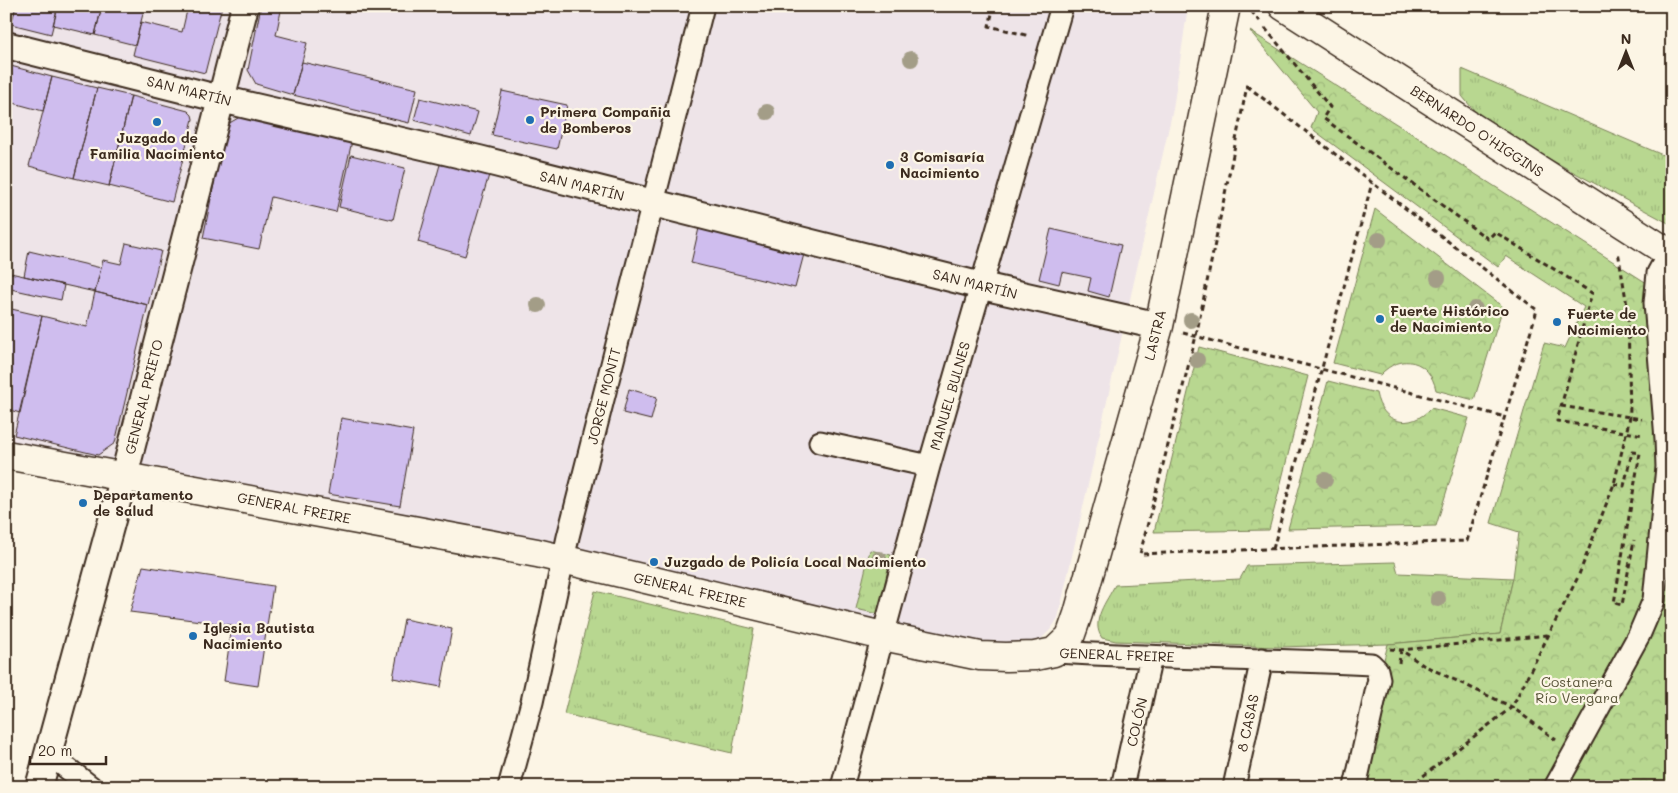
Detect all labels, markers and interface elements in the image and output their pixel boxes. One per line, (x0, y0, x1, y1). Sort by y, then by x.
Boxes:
north arrow (1600, 28, 1650, 78)
text: N (1621, 29, 1631, 48)
street label: SAN MARTÍN (145, 71, 233, 110)
street label: BERNARDO O'HIGGINS (1407, 80, 1548, 181)
place label: Primera Compañia de Bomberos (540, 102, 671, 137)
marker: Primera Compañia de Bomberos (524, 114, 536, 126)
marker: Juzgado de Familia Nacimiento (151, 116, 163, 128)
place label: Juzgado de Familia Nacimiento (90, 128, 225, 163)
place label: 3 Comisaría Nacimiento (900, 147, 985, 182)
marker: 3 Comisaría Nacimiento (884, 159, 896, 171)
street label: SAN MARTÍN (538, 166, 626, 205)
street label: SAN MARTÍN (931, 264, 1019, 303)
place label: Fuerte Histórico de Nacimiento (1390, 301, 1509, 336)
place label: Fuerte de Nacimiento (1567, 304, 1647, 339)
street label: LASTRA (1139, 308, 1170, 362)
marker: Fuerte Histórico de Nacimiento (1374, 313, 1386, 325)
marker: Fuerte de Nacimiento (1551, 316, 1563, 328)
street label: GENERAL PRIETO (120, 337, 167, 456)
street label: MANUEL BULNES (925, 339, 974, 452)
street label: JORGE MONTT (582, 345, 625, 446)
place label: Departamento de Salud (93, 485, 194, 520)
street label: GENERAL FREIRE (236, 487, 352, 528)
marker: Departamento de Salud (77, 497, 89, 509)
place label: Juzgado de Policía Local Nacimiento (664, 552, 926, 571)
marker: Juzgado de Policía Local Nacimiento (648, 556, 660, 568)
street label: GENERAL FREIRE (632, 567, 748, 612)
place label: Iglesia Bautista Nacimiento (203, 618, 315, 653)
marker: Iglesia Bautista Nacimiento (187, 630, 199, 642)
street label: GENERAL FREIRE (1059, 643, 1175, 666)
park label: Costanera Río Vergara (1535, 672, 1619, 707)
street label: 8 CASAS (1232, 692, 1263, 753)
street label: COLÓN (1122, 695, 1151, 748)
scale bar (30, 733, 106, 765)
text: 20 m (38, 740, 72, 760)

